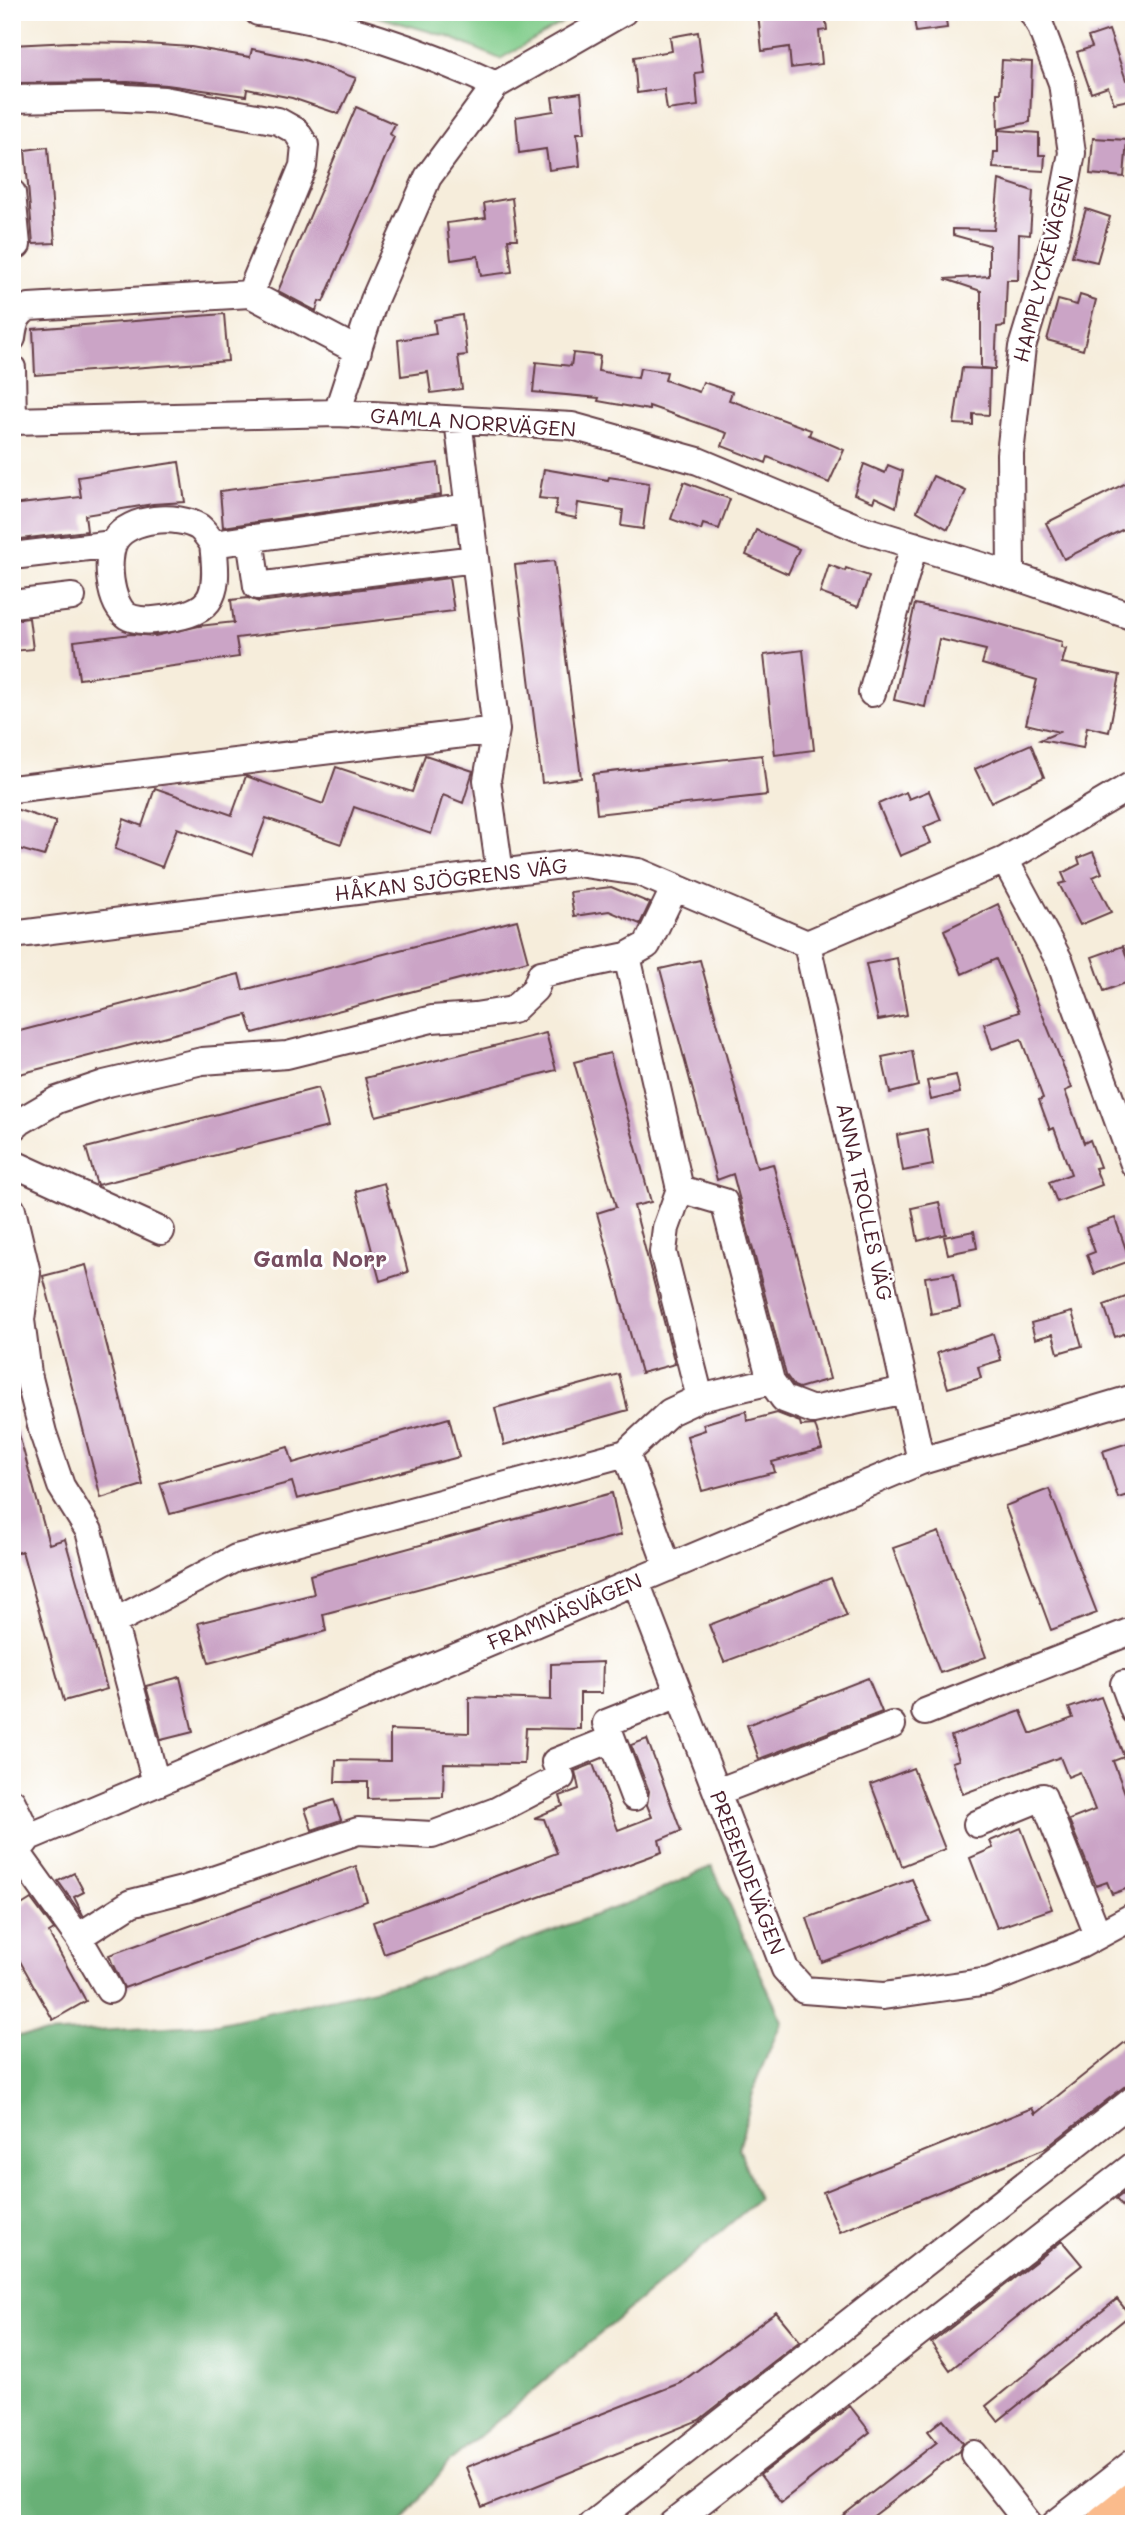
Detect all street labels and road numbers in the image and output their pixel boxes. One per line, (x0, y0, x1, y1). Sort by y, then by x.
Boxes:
street label: HAMPLYCKEVÄGEN (1006, 172, 1079, 365)
street label: GAMLA NORRVÄGEN (369, 401, 577, 442)
street label: HÅKAN SJÖGRENS VÄG (333, 851, 569, 906)
street label: ANNA TROLLES VÄG (831, 1100, 900, 1303)
street label: FRAMNÄSVÄGEN (483, 1566, 646, 1655)
street label: PREBENDEVÄGEN (705, 1787, 792, 1958)

